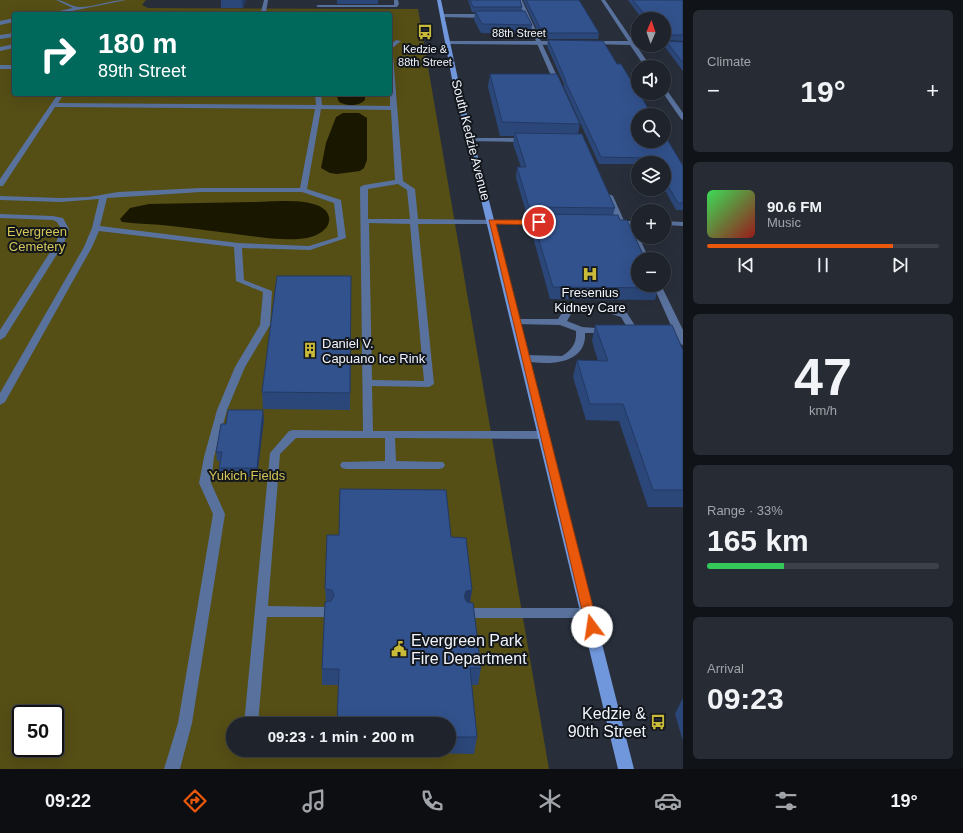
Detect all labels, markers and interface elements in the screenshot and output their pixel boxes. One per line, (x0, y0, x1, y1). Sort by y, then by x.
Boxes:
north arrow (631, 12, 671, 52)
map controls (631, 12, 671, 292)
bus stop icon: Kedzie & 88th Street (416, 23, 434, 41)
street label: 88th Street (492, 27, 546, 39)
icon: right (32, 28, 84, 80)
text: 180 m (98, 28, 177, 59)
place label: Kedzie & 88th Street (398, 43, 452, 68)
text: Climate (707, 54, 751, 69)
button: sound (631, 60, 671, 100)
text: 89th Street (98, 61, 186, 81)
text: 19° (800, 75, 846, 108)
street label: South Kedzie Avenue (449, 78, 493, 202)
text: − (707, 78, 720, 103)
text: + (926, 78, 939, 103)
button: search (631, 108, 671, 148)
button: layers (631, 156, 671, 196)
text: 90.6 FM (767, 198, 822, 215)
button: + (631, 204, 671, 244)
pin (522, 205, 556, 239)
icon: arrive (528, 211, 550, 233)
text: Music (767, 215, 801, 230)
park label: Evergreen Cemetery (7, 224, 67, 254)
button: − (631, 252, 671, 292)
icon: previous (735, 254, 757, 276)
icon: pause (812, 254, 834, 276)
icon: next (889, 254, 911, 276)
hospital icon: Fresenius Kidney Care (581, 265, 599, 283)
place label: Fresenius Kidney Care (554, 285, 626, 315)
place label: Daniel V. Capuano Ice Rink (322, 336, 426, 366)
building icon: Daniel V. Capuano Ice Rink (301, 341, 319, 359)
text: 47 (794, 348, 852, 406)
text: km/h (809, 403, 837, 418)
park label: Yukich Fields (209, 468, 286, 483)
text: Range · 33% (707, 503, 783, 518)
text: 165 km (707, 524, 809, 557)
position arrow (571, 606, 613, 648)
place label: Evergreen Park Fire Department (411, 632, 527, 667)
public building icon: Evergreen Park Fire Department (390, 640, 408, 658)
text: Arrival (707, 661, 744, 676)
text: 09:23 (707, 682, 784, 715)
speed limit sign: 50 (12, 705, 64, 757)
place label: Kedzie & 90th Street (568, 705, 647, 740)
bus stop icon: Kedzie & 90th Street (649, 713, 667, 731)
text: 09:23 · 1 min · 200 m (268, 728, 414, 745)
icon: directions (181, 787, 209, 815)
icon: music (300, 787, 328, 815)
icon: phone (418, 787, 446, 815)
icon: climate (536, 787, 564, 815)
icon: car (654, 787, 682, 815)
icon: filters (772, 787, 800, 815)
text: 09:22 (45, 791, 91, 811)
text: 19° (891, 791, 918, 811)

